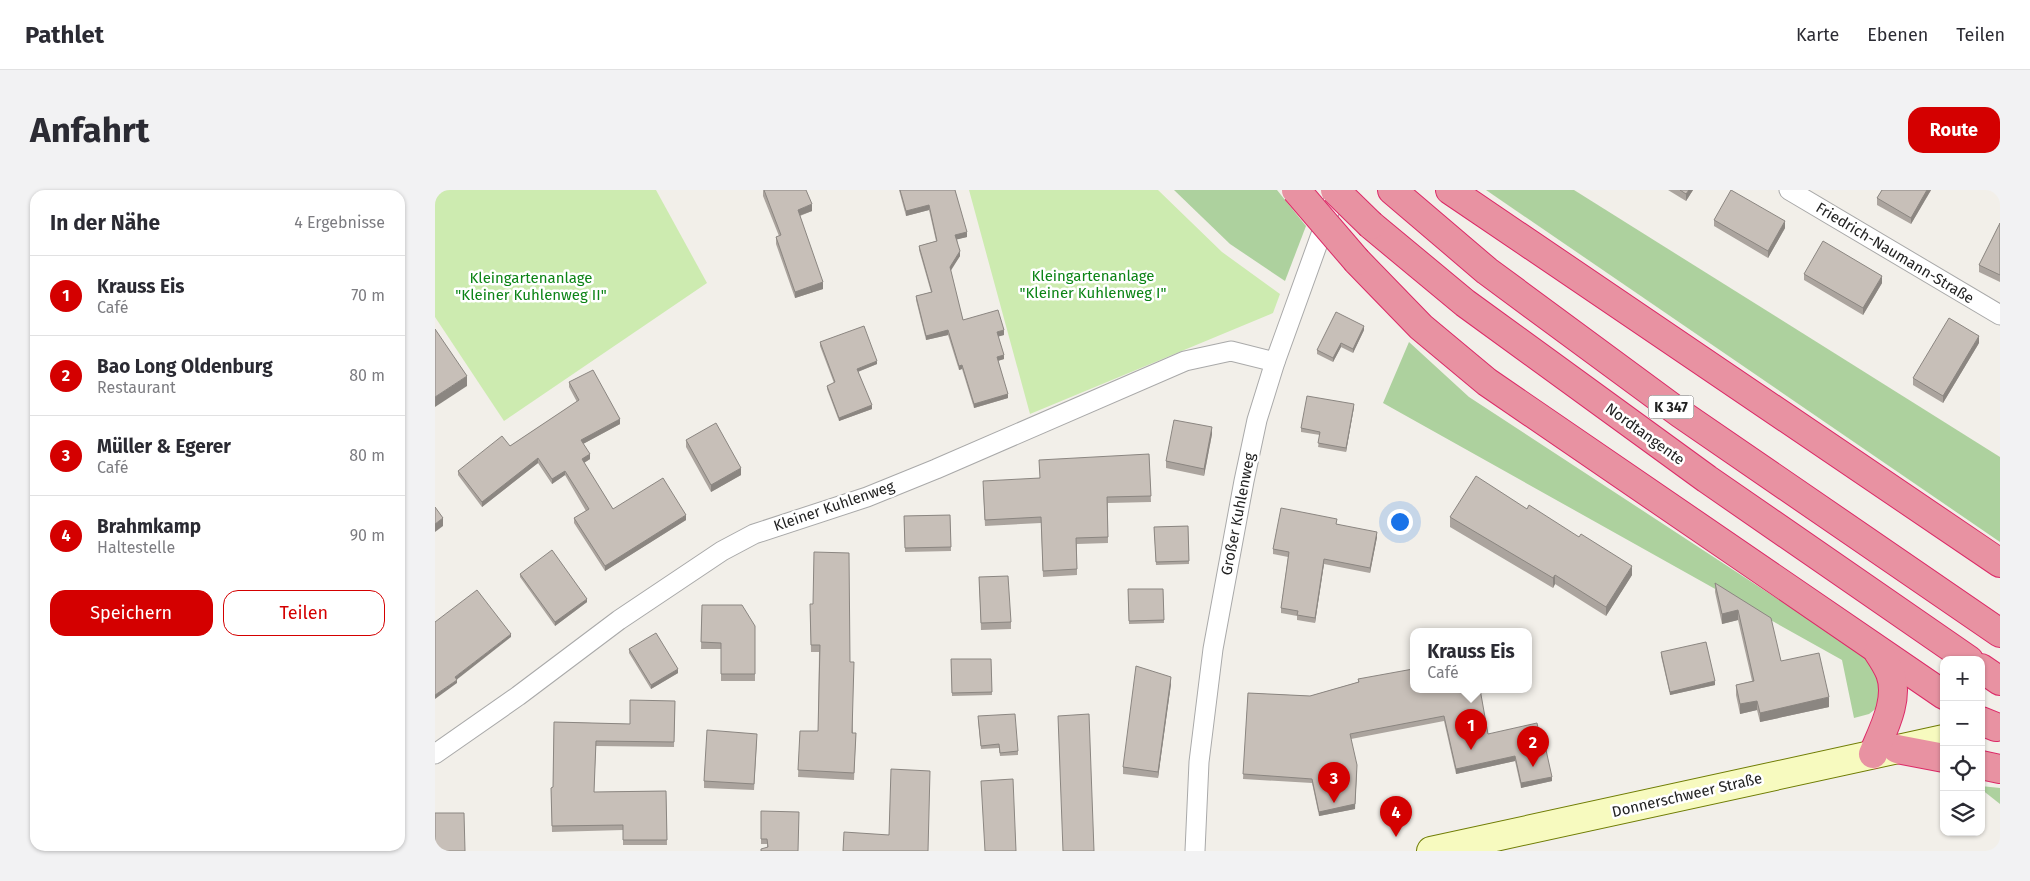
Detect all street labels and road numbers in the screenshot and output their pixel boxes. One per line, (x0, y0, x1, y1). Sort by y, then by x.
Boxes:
street label: Friedrich-Naumann-Straße (1813, 199, 1977, 307)
road number: K 347 (1649, 396, 1693, 418)
street label: Nordtangente (1602, 399, 1688, 469)
street label: Großer Kuhlenweg (1217, 451, 1259, 577)
street label: Kleiner Kuhlenweg (771, 477, 897, 535)
street label: Donnerschweer Straße (1610, 769, 1764, 821)

